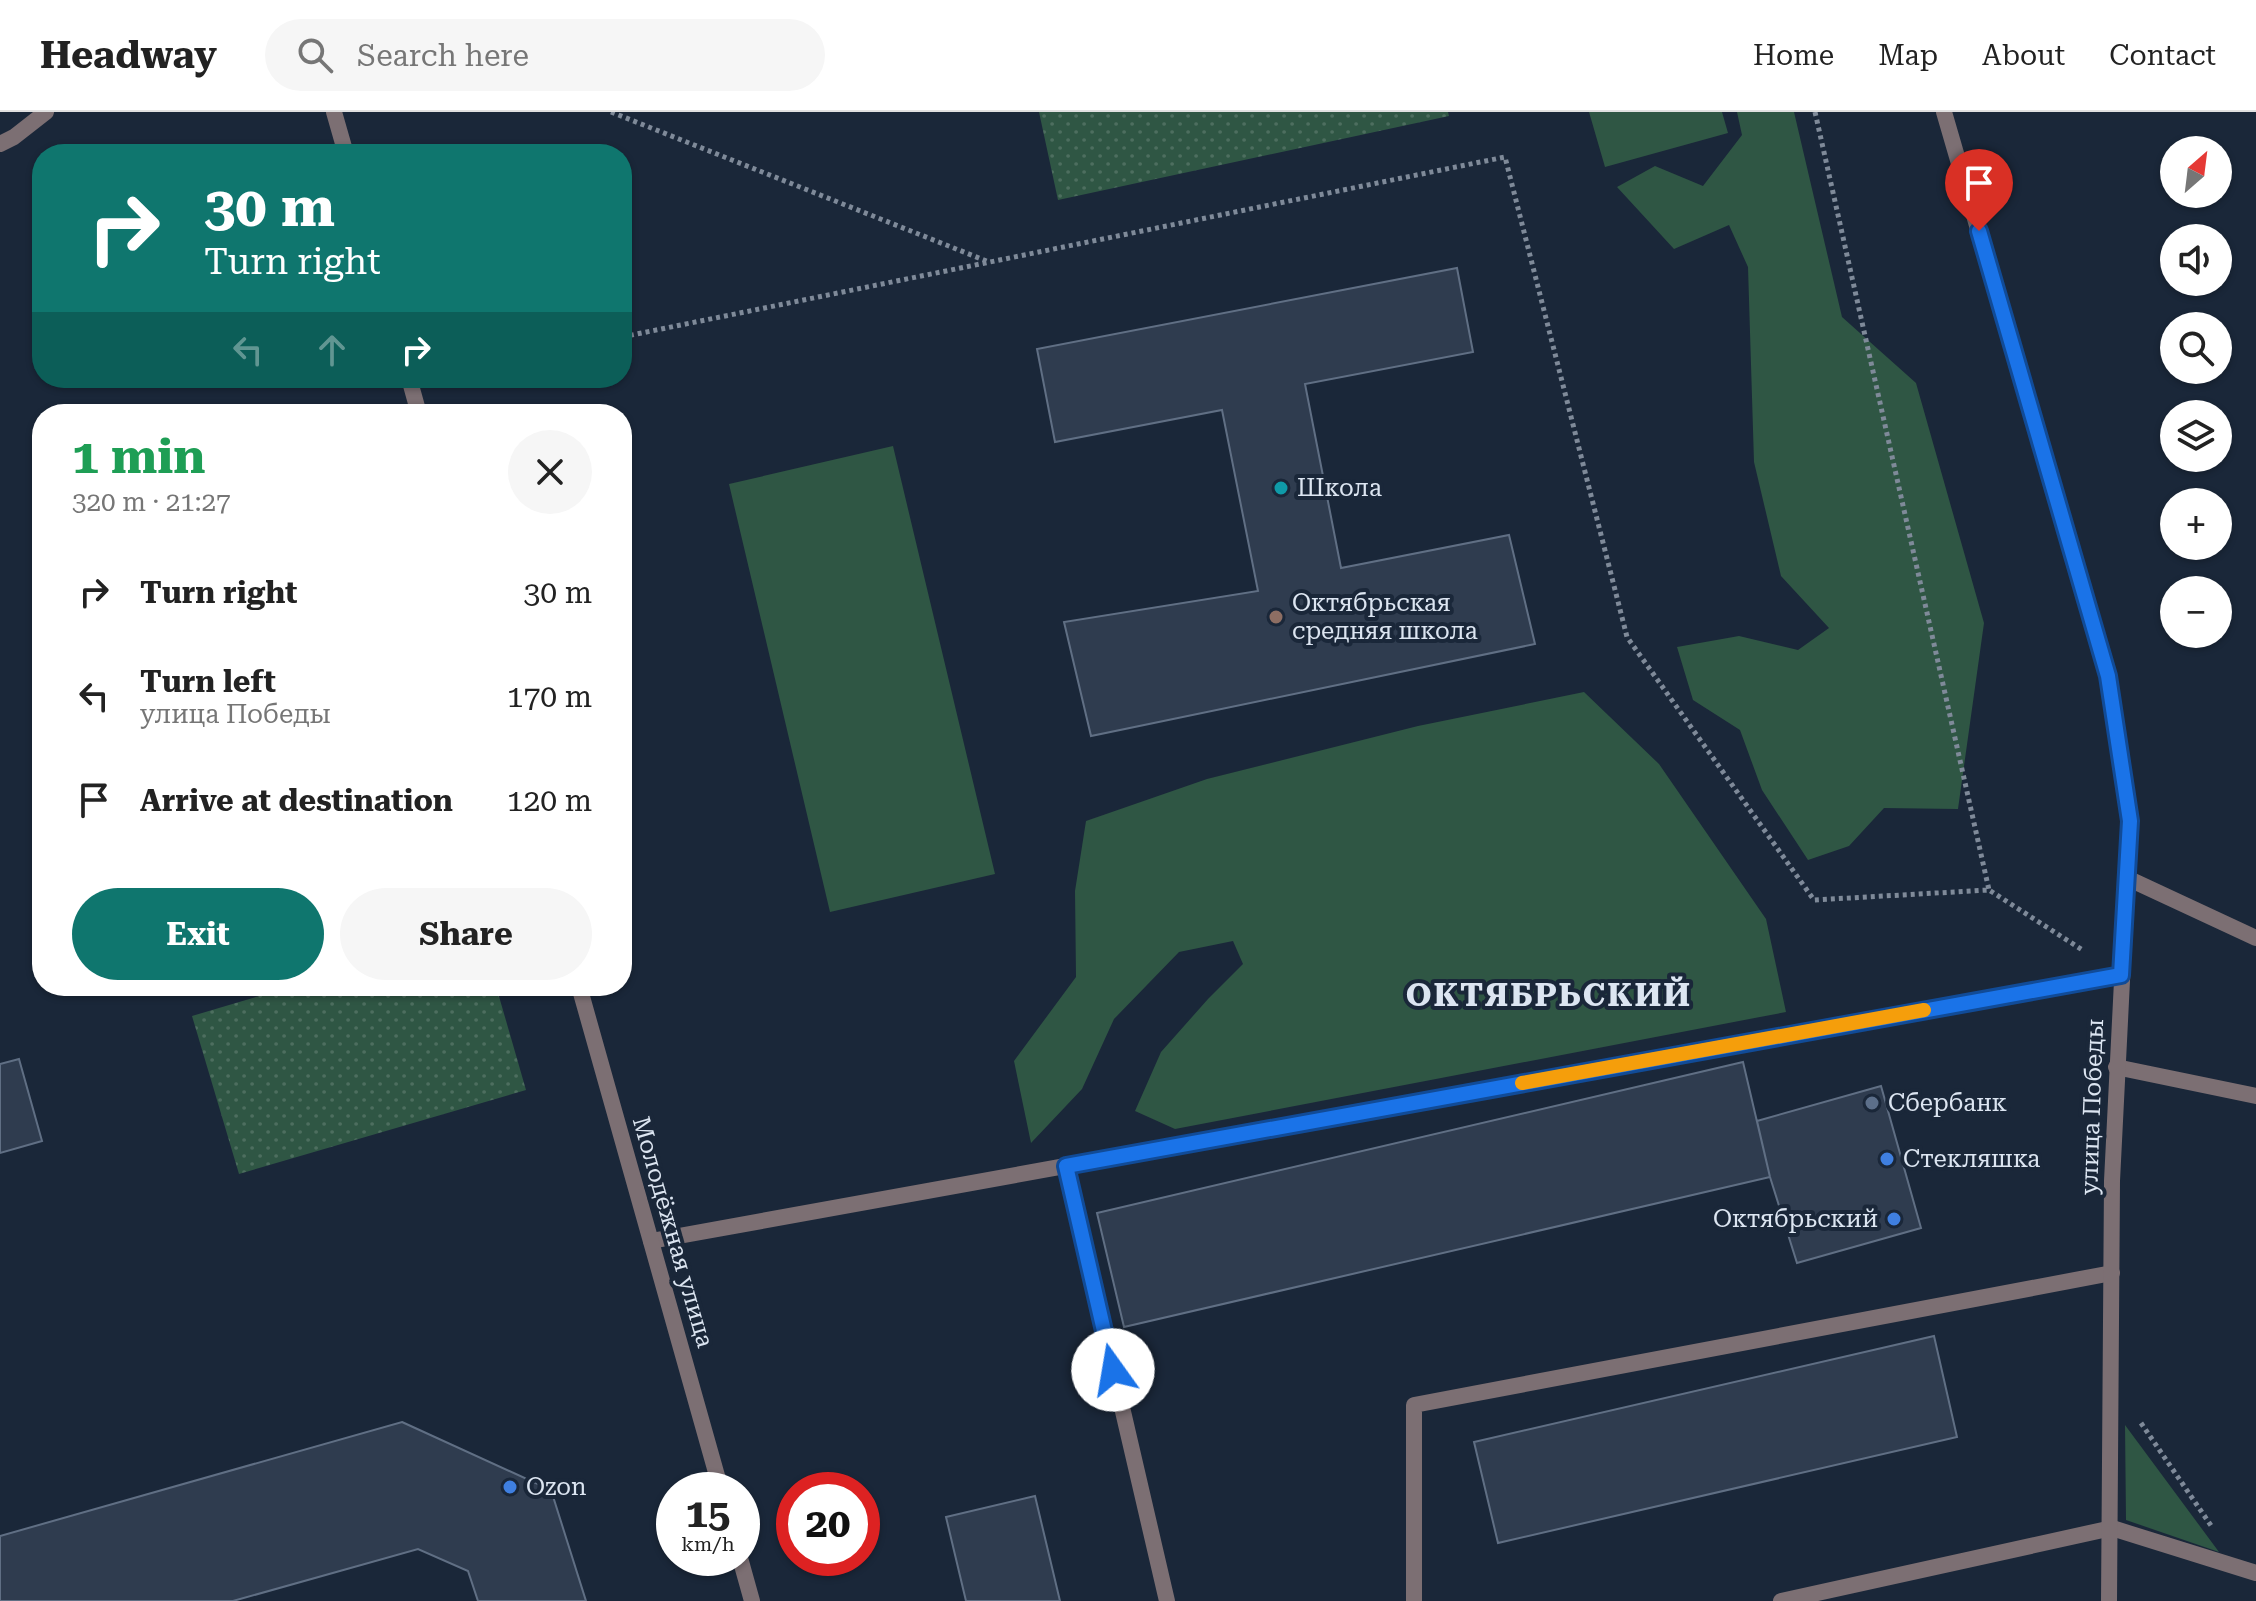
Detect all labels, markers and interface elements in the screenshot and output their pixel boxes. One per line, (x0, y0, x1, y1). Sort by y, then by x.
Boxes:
search box (265, 19, 825, 91)
text: Headway (40, 33, 217, 77)
icon: search (293, 33, 337, 77)
text: Search here (357, 38, 529, 73)
text: Home (1753, 39, 1834, 72)
text: Map (1878, 39, 1938, 72)
text: About (1982, 39, 2065, 72)
text: Contact (2109, 39, 2216, 72)
north arrow (2160, 136, 2232, 208)
map controls (2160, 136, 2232, 648)
pin (1945, 149, 2013, 231)
icon: arrive (1957, 161, 2001, 205)
text: 30 m (204, 174, 335, 240)
icon: right (72, 176, 176, 280)
button: sound (2160, 224, 2232, 296)
text: Turn right (204, 241, 381, 283)
button: search (2160, 312, 2232, 384)
icon: left (226, 328, 270, 372)
icon: ahead (310, 328, 354, 372)
icon: right (394, 328, 438, 372)
button: layers (2160, 400, 2232, 472)
text: 1 min (72, 429, 205, 485)
button: close (508, 430, 592, 514)
place label: Школа (1297, 474, 1382, 502)
marker: Школа (1272, 479, 1290, 497)
text: 320 m · 21:27 (72, 487, 231, 517)
button: + (2160, 488, 2232, 560)
icon: right (72, 570, 116, 614)
text: Turn right (140, 575, 297, 610)
text: 30 m (523, 575, 592, 610)
button: − (2160, 576, 2232, 648)
place label: Октябрьская средняя школа (1292, 589, 1478, 645)
marker: Октябрьская средняя школа (1267, 608, 1285, 626)
text: Turn left (140, 664, 276, 699)
icon: left (72, 674, 116, 718)
text: 170 m (507, 679, 592, 714)
text: улица Победы (140, 699, 331, 729)
icon: arrive (72, 778, 116, 822)
text: Arrive at destination (140, 783, 453, 818)
text: 120 m (507, 783, 592, 818)
button: Exit (72, 888, 324, 980)
button: Share (340, 888, 592, 980)
district label: ОКТЯБРЬСКИЙ (1406, 976, 1692, 1014)
street label: улица Победы (2075, 1018, 2109, 1196)
place label: Сбербанк (1888, 1089, 2007, 1117)
marker: Сбербанк (1863, 1094, 1881, 1112)
street label: Молодёжная улица (627, 1113, 719, 1351)
place label: Стекляшка (1903, 1145, 2040, 1173)
marker: Стекляшка (1878, 1150, 1896, 1168)
place label: Октябрьский (1713, 1205, 1878, 1233)
marker: Октябрьский (1885, 1210, 1903, 1228)
position arrow (1071, 1328, 1155, 1412)
speed limit sign: 20 (776, 1472, 880, 1576)
place label: Ozon (526, 1473, 587, 1501)
marker: Ozon (501, 1478, 519, 1496)
text: 15 (686, 1490, 730, 1537)
text: km/h (681, 1532, 735, 1556)

